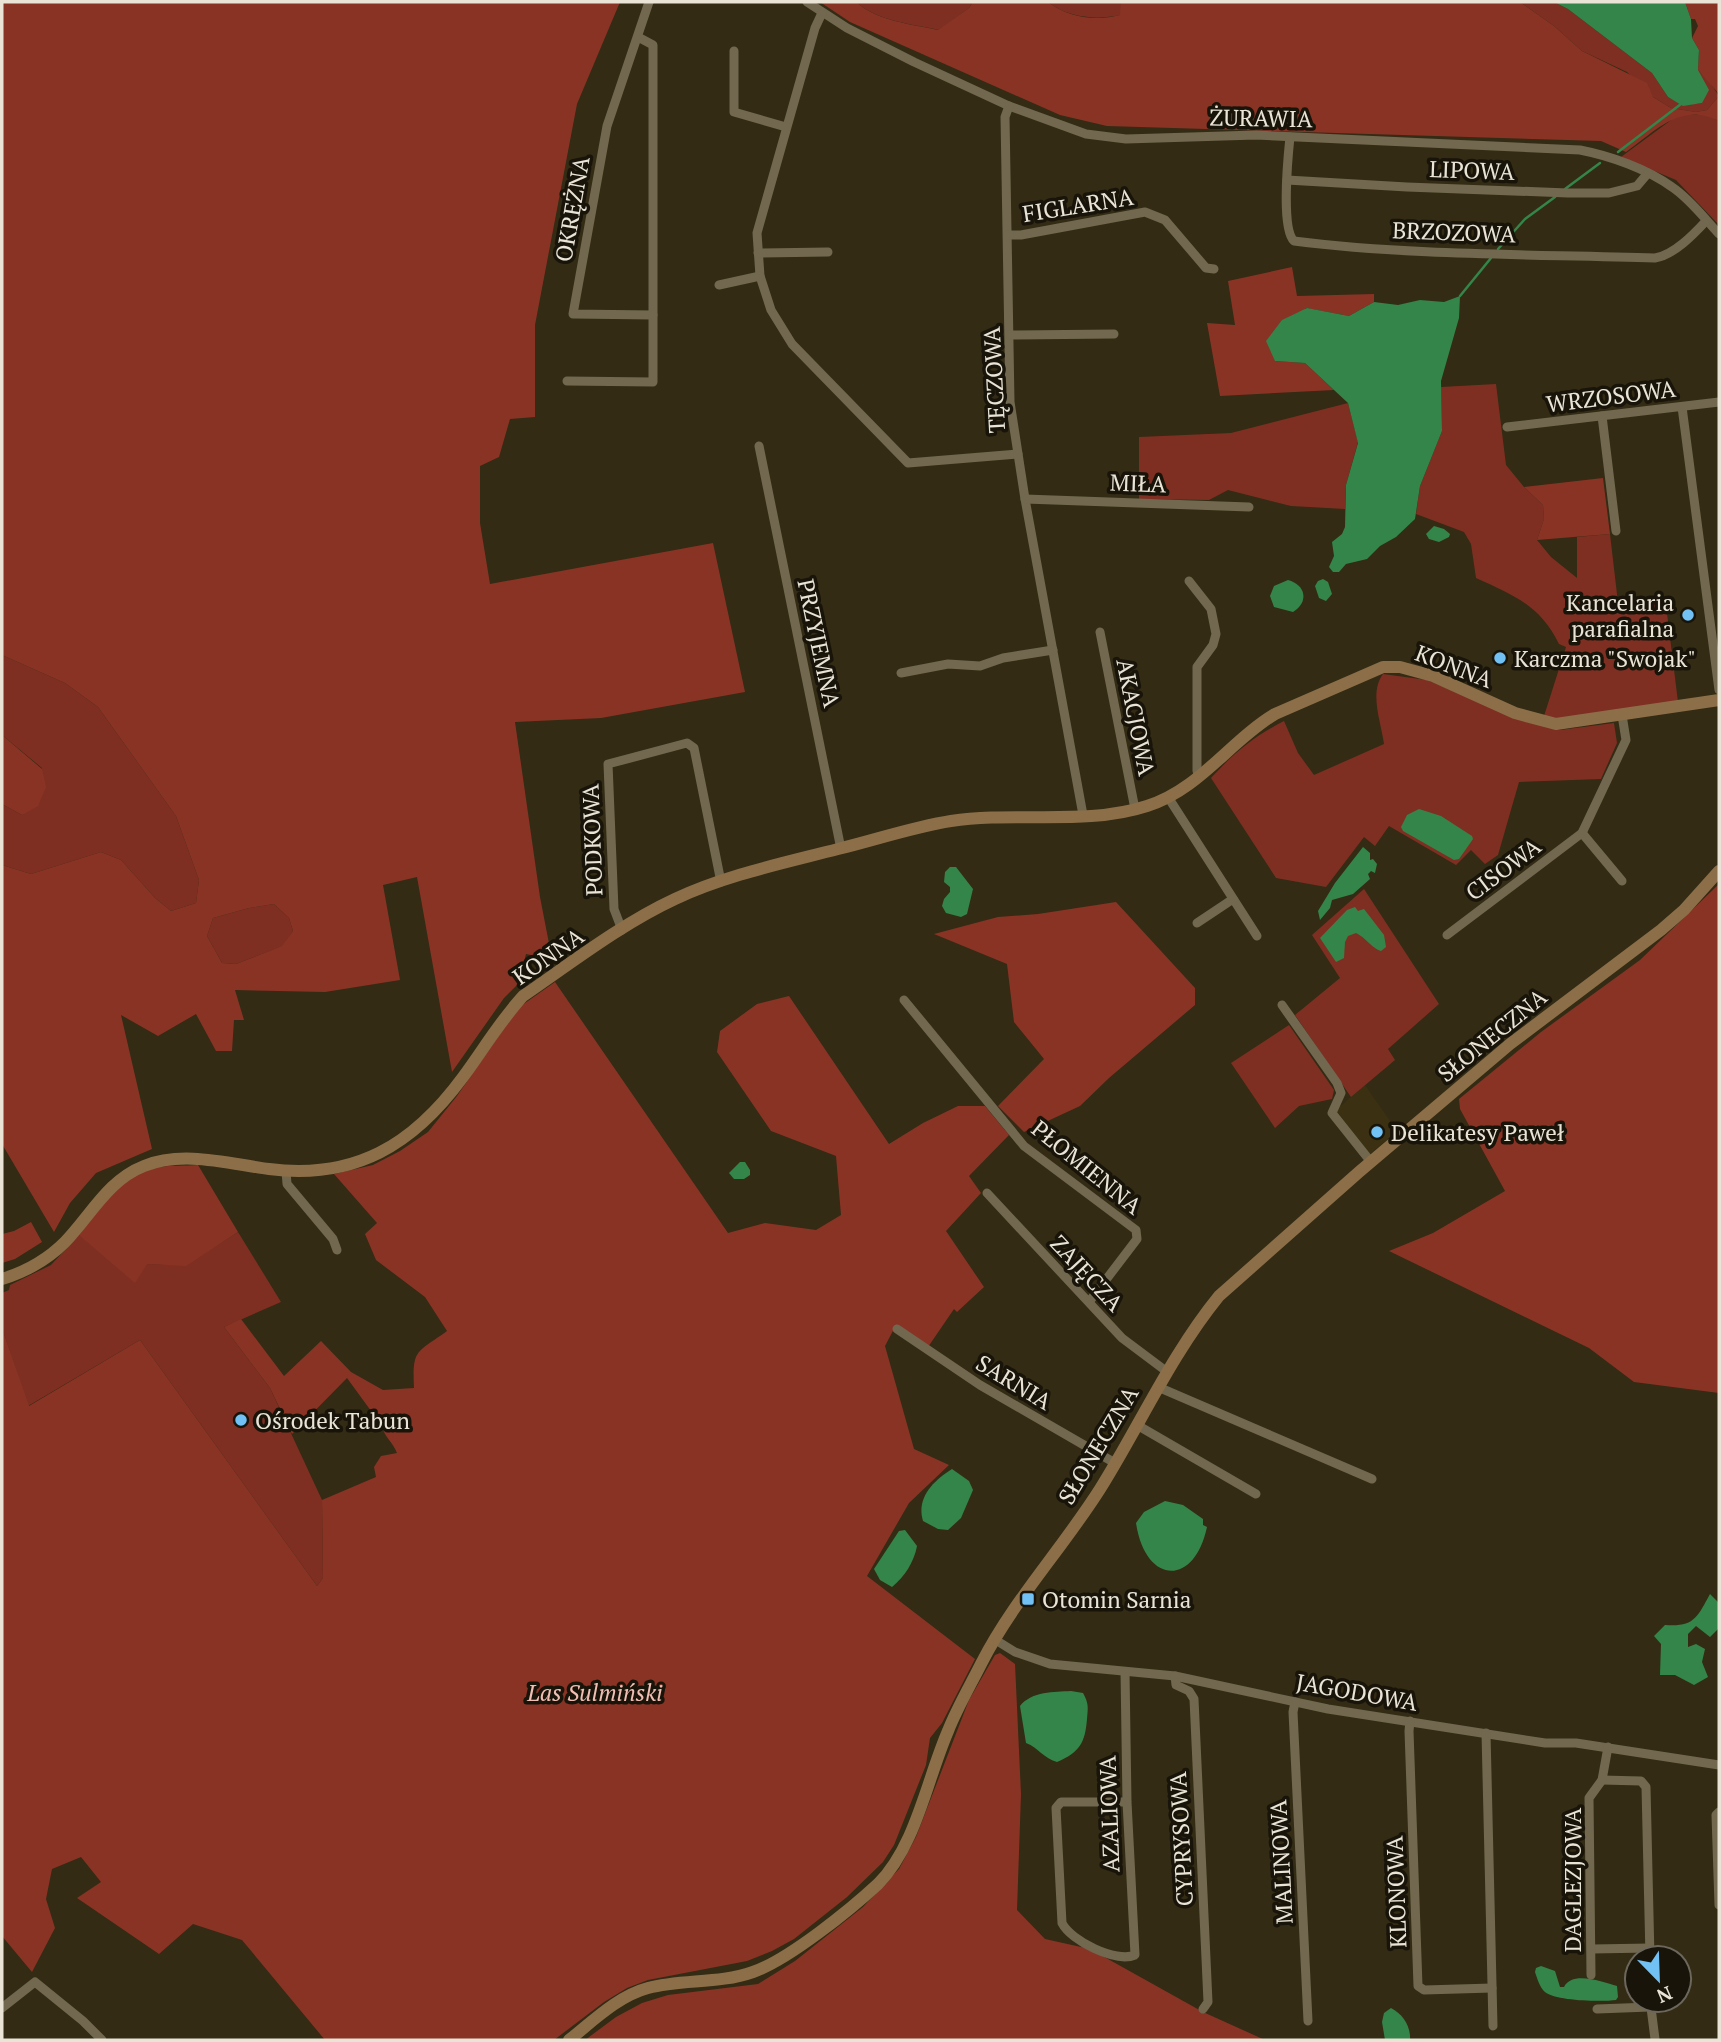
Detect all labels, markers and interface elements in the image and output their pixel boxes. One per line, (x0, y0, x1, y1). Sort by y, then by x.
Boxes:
street label: ŻURAWIA (1209, 102, 1313, 134)
street label: LIPOWA (1429, 153, 1516, 187)
street label: OKRĘŻNA (547, 154, 597, 264)
street label: FIGLARNA (1020, 181, 1136, 229)
street label: BRZOZOWA (1392, 214, 1517, 250)
street label: TĘCZOWA (976, 326, 1012, 434)
street label: WRZOSOWA (1544, 373, 1678, 419)
street label: MIŁA (1109, 467, 1167, 499)
street label: PRZYJEMNA (790, 576, 848, 710)
place label: Kancelaria parafialna (1566, 587, 1674, 644)
marker: Kancelaria parafialna (1680, 607, 1696, 623)
street label: KONNA (1411, 637, 1497, 695)
place label: Karczma "Swojak" (1514, 643, 1696, 674)
marker: Karczma "Swojak" (1492, 650, 1508, 666)
street label: AKACJOWA (1109, 656, 1163, 778)
street label: PODKOWA (575, 783, 609, 897)
street label: CISOWA (1459, 830, 1547, 907)
street label: KONNA (506, 920, 590, 992)
street label: SŁONECZNA (1431, 981, 1553, 1089)
street label: PŁOMIENNA (1025, 1113, 1149, 1221)
place label: Delikatesy Paweł (1391, 1117, 1564, 1148)
marker: Delikatesy Paweł (1369, 1124, 1385, 1140)
street label: ZAJĘCZA (1044, 1228, 1131, 1318)
street label: SARNIA (970, 1347, 1058, 1417)
street label: SŁONECZNA (1051, 1380, 1146, 1510)
place label: Ośrodek Tabun (255, 1405, 410, 1436)
marker: Ośrodek Tabun (233, 1412, 249, 1428)
place label: Otomin Sarnia (1042, 1584, 1192, 1615)
marker: Otomin Sarnia (1020, 1591, 1036, 1607)
street label: JAGODOWA (1294, 1666, 1420, 1718)
park label: Las Sulmiński (526, 1677, 663, 1708)
street label: AZALIOWA (1091, 1755, 1127, 1873)
street label: CYPRYSOWA (1162, 1771, 1200, 1907)
street label: MALINOWA (1262, 1799, 1300, 1925)
street label: DAGLEZJOWA (1557, 1807, 1588, 1952)
street label: KLONOWA (1379, 1835, 1413, 1949)
north arrow (1623, 1944, 1693, 2014)
text: N (1653, 1981, 1676, 2010)

